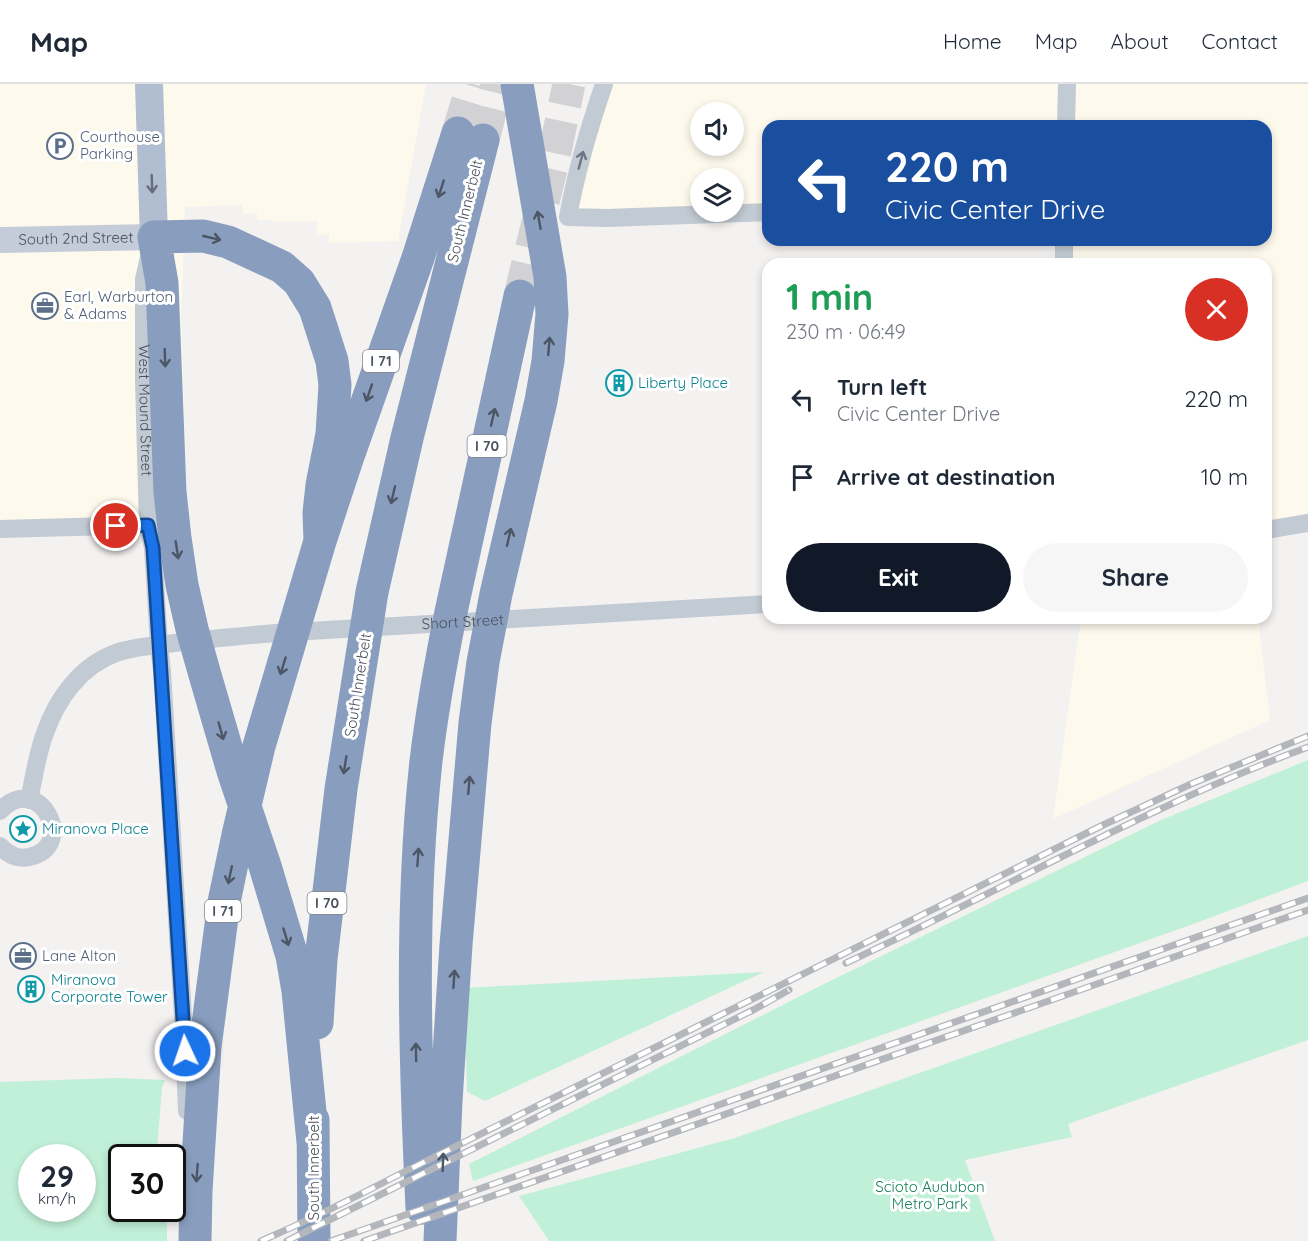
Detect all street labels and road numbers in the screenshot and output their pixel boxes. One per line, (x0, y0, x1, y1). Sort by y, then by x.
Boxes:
street label: South Innerbelt (443, 158, 486, 264)
street label: South 2nd Street (18, 227, 134, 249)
street label: West Mound Street (135, 344, 157, 476)
road number: I 71 (363, 350, 399, 372)
road number: I 70 (468, 435, 506, 457)
street label: Short Street (421, 610, 504, 633)
street label: South Innerbelt (340, 632, 375, 738)
road number: I 70 (308, 892, 346, 914)
road number: I 71 (205, 900, 241, 922)
street label: South Innerbelt (304, 1115, 323, 1221)

